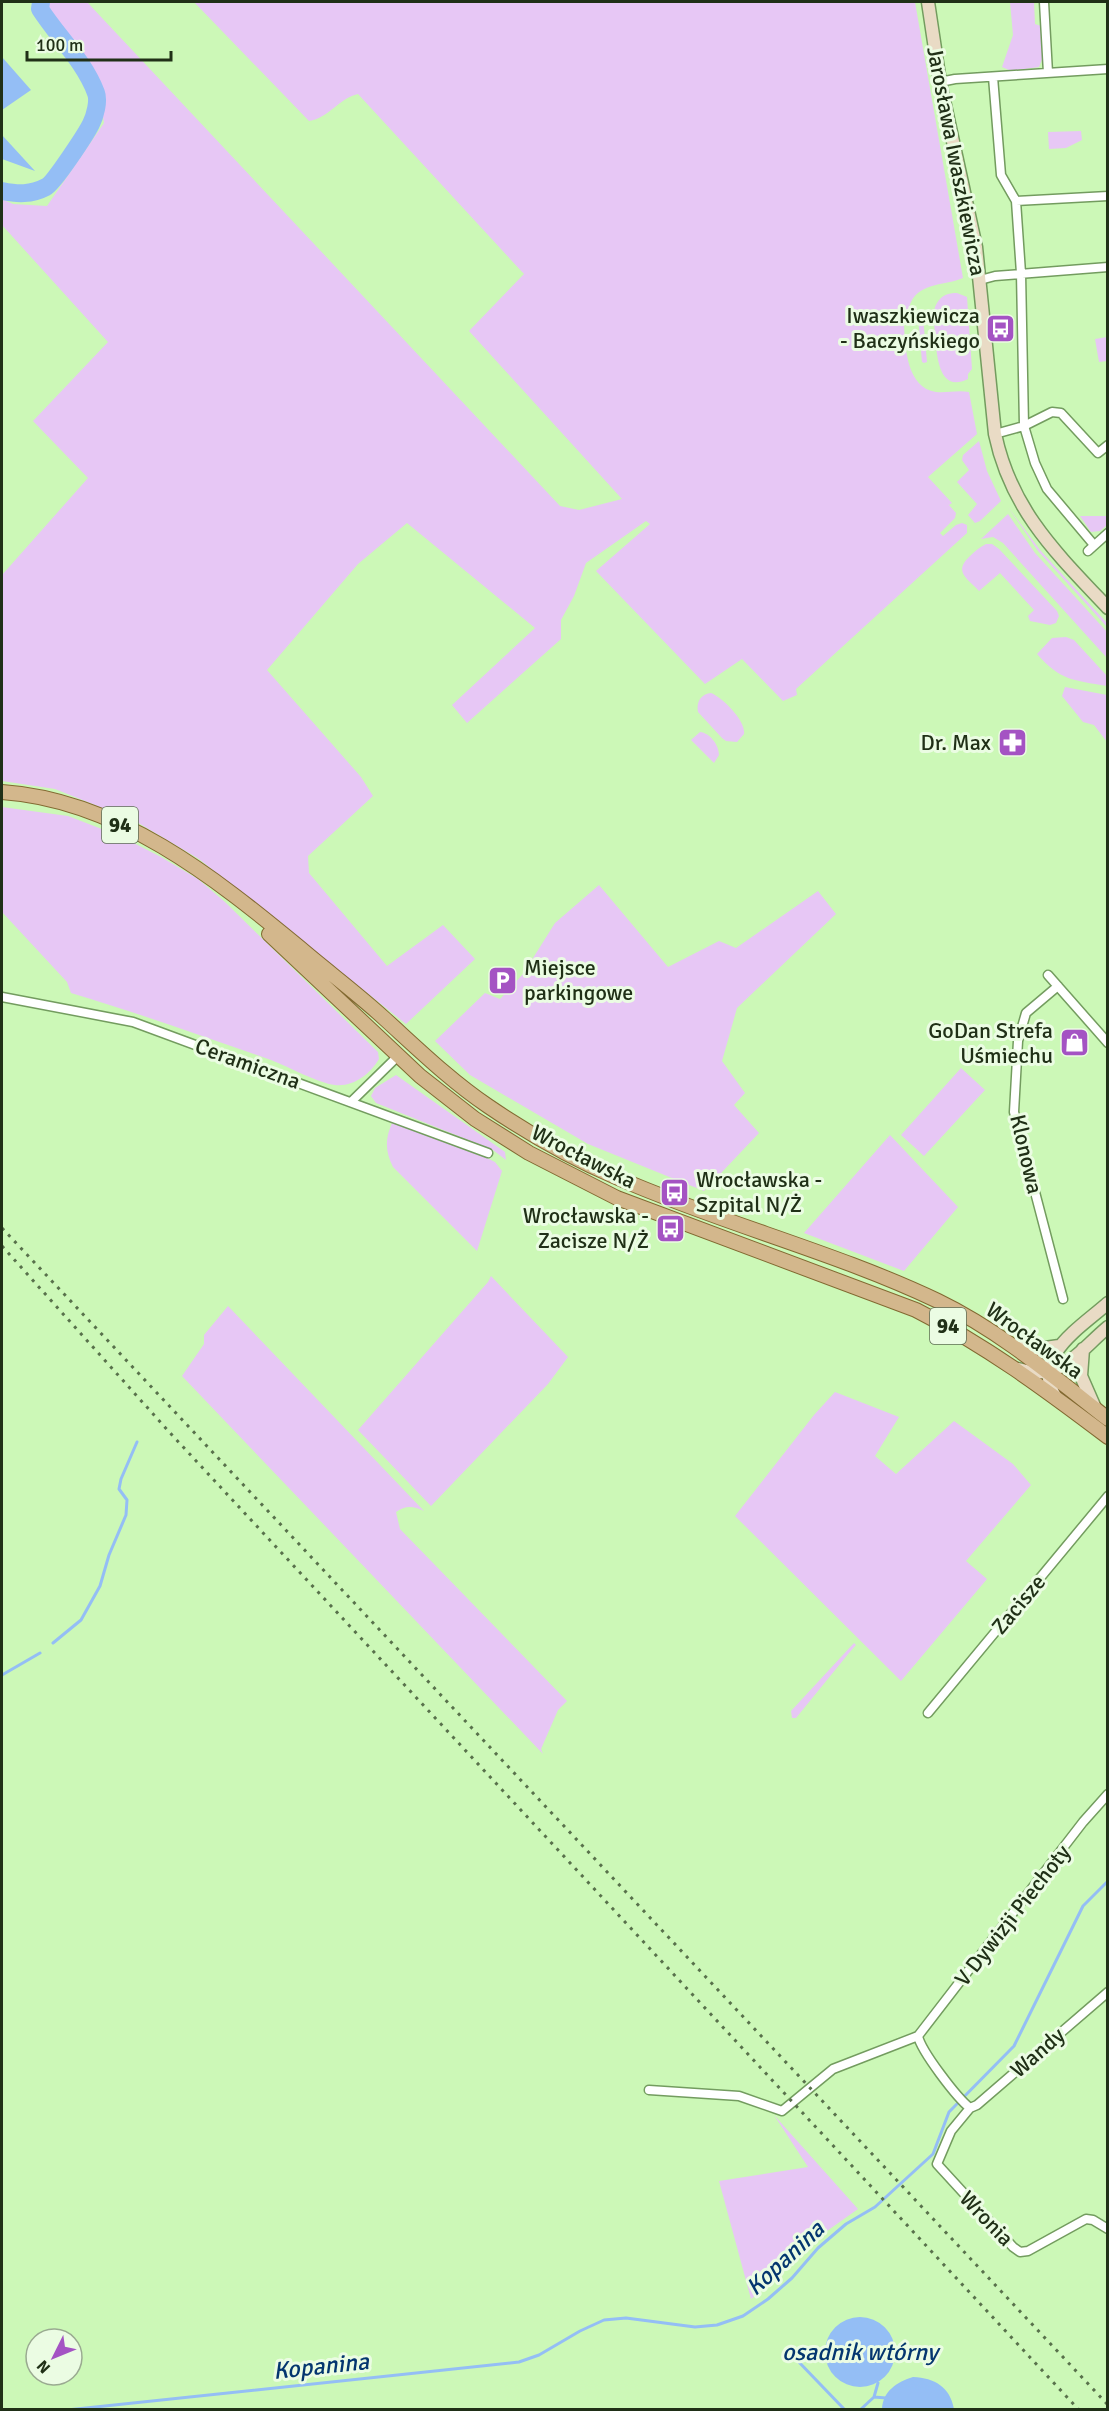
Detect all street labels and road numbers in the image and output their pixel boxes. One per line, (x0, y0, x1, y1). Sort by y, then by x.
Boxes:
street label: Jarosława Iwaszkiewicza (921, 44, 992, 278)
road number: 94 (102, 807, 138, 843)
street label: Ceramiczna (191, 1032, 304, 1095)
street label: Klonowa (1004, 1112, 1049, 1197)
street label: Wrocławska (527, 1119, 641, 1194)
street label: Wrocławska (981, 1296, 1089, 1385)
road number: 94 (930, 1308, 966, 1344)
street label: Zacisze (986, 1569, 1051, 1640)
street label: V Dywizji Piechoty (949, 1839, 1076, 1991)
street label: Wandy (1005, 2021, 1070, 2083)
street label: Wronia (954, 2185, 1019, 2252)

